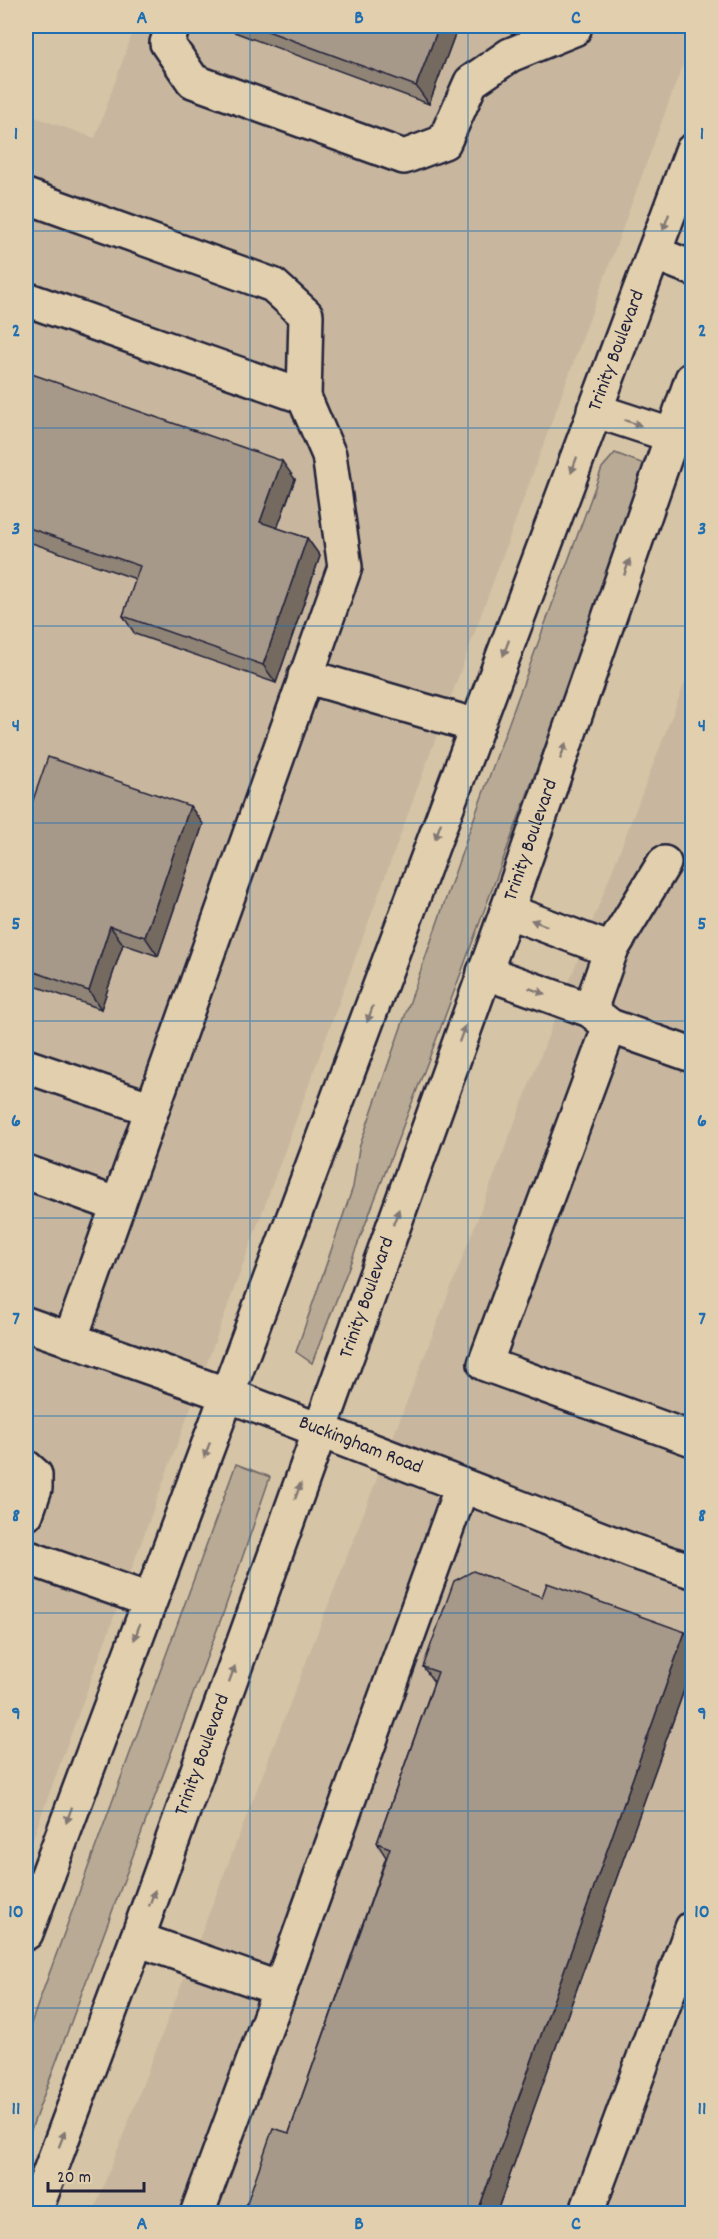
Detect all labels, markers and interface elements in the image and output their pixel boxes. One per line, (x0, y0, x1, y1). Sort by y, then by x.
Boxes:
text: A (137, 5, 148, 33)
text: B (354, 5, 364, 33)
text: C (571, 5, 581, 33)
text: 1 (14, 121, 18, 149)
text: 1 (700, 121, 704, 149)
one-way arrow (660, 213, 670, 231)
street label: Trinity Boulevard (582, 286, 653, 415)
text: 2 (12, 318, 20, 346)
text: 2 (698, 318, 706, 346)
one-way arrow (624, 419, 642, 428)
one-way arrow (568, 456, 578, 474)
text: 3 (12, 516, 20, 544)
text: 3 (698, 516, 706, 544)
one-way arrow (622, 558, 632, 576)
one-way arrow (501, 639, 510, 657)
text: 4 (12, 713, 20, 741)
text: 4 (698, 713, 706, 741)
one-way arrow (558, 742, 568, 760)
street label: Trinity Boulevard (497, 776, 566, 905)
one-way arrow (433, 822, 442, 840)
text: 5 (11, 911, 21, 939)
text: 5 (697, 911, 707, 939)
one-way arrow (530, 918, 548, 928)
one-way arrow (528, 986, 546, 996)
one-way arrow (365, 1005, 375, 1023)
one-way arrow (457, 1025, 467, 1043)
text: 6 (11, 1108, 21, 1136)
text: 6 (697, 1108, 707, 1136)
one-way arrow (391, 1208, 401, 1226)
street label: Trinity Boulevard (333, 1233, 402, 1363)
text: 7 (12, 1306, 20, 1334)
text: 7 (698, 1306, 706, 1334)
street label: Buckingham Road (295, 1410, 426, 1483)
one-way arrow (202, 1441, 211, 1459)
one-way arrow (293, 1482, 303, 1500)
text: 8 (12, 1503, 20, 1531)
text: 8 (698, 1503, 706, 1531)
one-way arrow (132, 1623, 141, 1641)
one-way arrow (228, 1665, 238, 1683)
street label: Trinity Boulevard (168, 1691, 238, 1820)
text: 9 (11, 1701, 21, 1729)
text: 9 (697, 1701, 707, 1729)
one-way arrow (64, 1806, 74, 1824)
one-way arrow (148, 1888, 158, 1906)
text: 10 (8, 1899, 24, 1927)
text: 10 (694, 1899, 710, 1927)
text: 11 (12, 2096, 20, 2124)
text: 11 (698, 2096, 706, 2124)
one-way arrow (57, 2130, 67, 2148)
scale bar (48, 2155, 144, 2193)
text: 20 m (57, 2166, 91, 2191)
text: A (137, 2211, 148, 2239)
text: B (354, 2211, 364, 2239)
text: C (571, 2211, 581, 2239)

